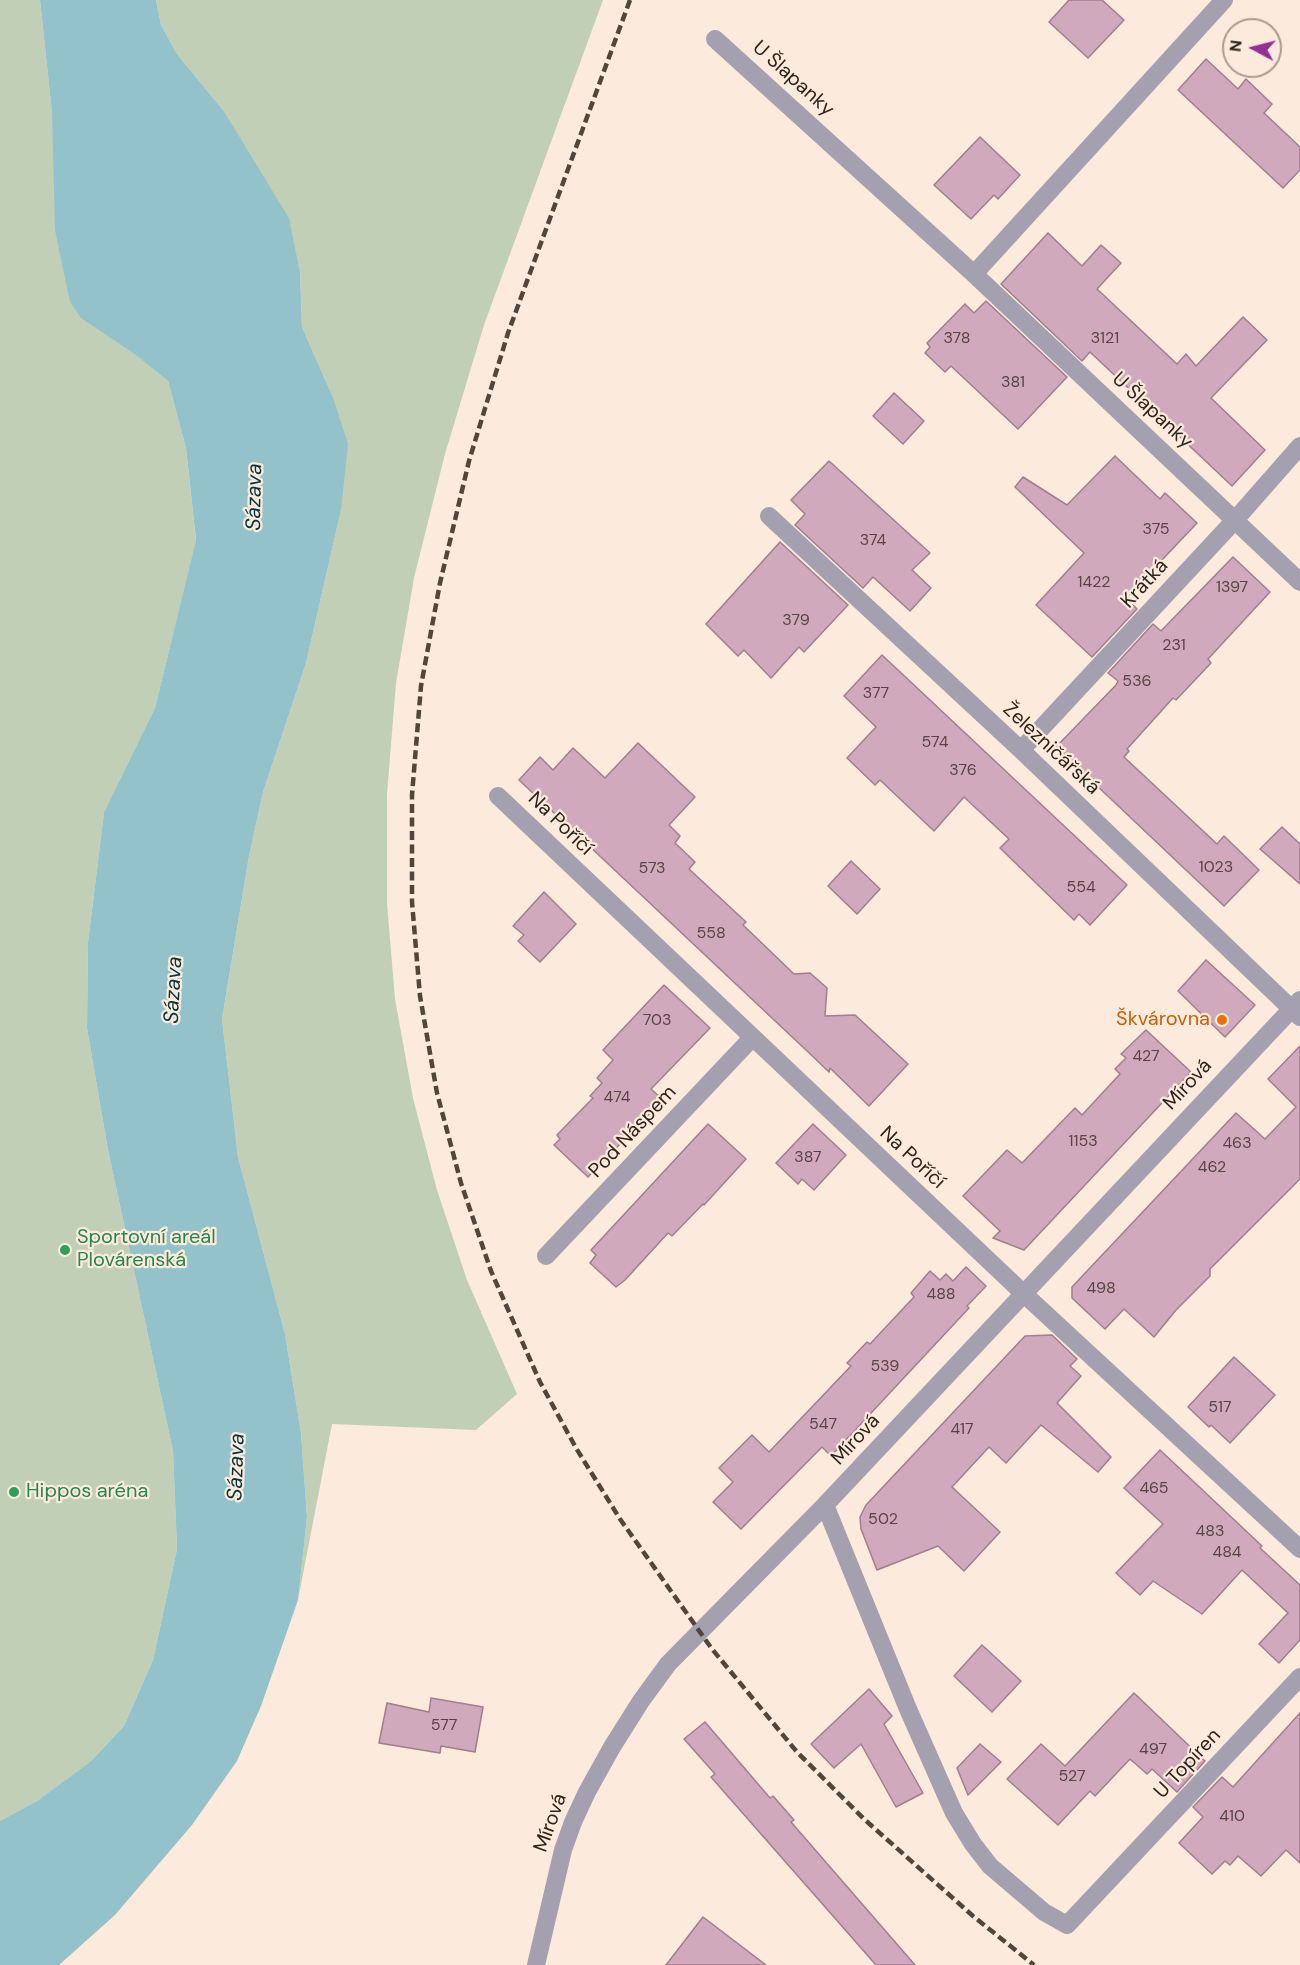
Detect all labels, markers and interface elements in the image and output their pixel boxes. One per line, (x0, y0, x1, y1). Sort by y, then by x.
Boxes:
north arrow (1222, 18, 1282, 78)
street label: U Šlapanky (747, 36, 839, 122)
text: N (1224, 39, 1247, 53)
house number: 378 (943, 329, 971, 349)
house number: 3121 (1091, 329, 1119, 349)
street label: U Šlapanky (1107, 368, 1197, 454)
house number: 381 (1001, 373, 1025, 393)
water label: Sázava (242, 463, 268, 531)
house number: 375 (1142, 520, 1170, 540)
house number: 374 (860, 531, 886, 551)
street label: Krátká (1116, 554, 1174, 614)
house number: 1422 (1077, 573, 1111, 593)
house number: 1397 (1216, 578, 1248, 598)
house number: 379 (782, 611, 810, 631)
house number: 231 (1162, 636, 1186, 656)
house number: 536 (1122, 672, 1152, 692)
house number: 377 (863, 684, 889, 704)
street label: Železničářská (997, 698, 1105, 800)
house number: 574 (922, 733, 948, 753)
house number: 376 (949, 761, 977, 781)
street label: Na Poříčí (523, 787, 597, 861)
house number: 1023 (1199, 858, 1233, 878)
house number: 573 (638, 859, 666, 879)
house number: 554 (1066, 878, 1096, 898)
house number: 558 (696, 924, 726, 944)
water label: Sázava (160, 956, 188, 1024)
place label: Škvárovna (1116, 1008, 1210, 1032)
house number: 703 (643, 1011, 671, 1031)
marker: Škvárovna (1215, 1013, 1229, 1027)
house number: 427 (1132, 1047, 1160, 1067)
street label: Mírová (1159, 1055, 1217, 1115)
street label: Pod Náspem (584, 1081, 682, 1183)
house number: 474 (603, 1088, 631, 1108)
street label: Na Poříčí (874, 1122, 950, 1194)
house number: 1153 (1068, 1132, 1098, 1152)
house number: 463 (1222, 1134, 1252, 1154)
house number: 387 (794, 1148, 822, 1168)
house number: 462 (1198, 1158, 1226, 1178)
place label: Sportovní areál Plovárenská (77, 1226, 216, 1273)
marker: Sportovní areál Plovárenská (58, 1243, 72, 1257)
house number: 498 (1086, 1279, 1116, 1299)
house number: 488 (926, 1285, 956, 1305)
house number: 539 (871, 1357, 899, 1377)
house number: 517 (1208, 1398, 1232, 1418)
street label: Mírová (827, 1410, 885, 1470)
house number: 547 (809, 1415, 837, 1435)
house number: 417 (950, 1420, 974, 1440)
water label: Sázava (223, 1433, 251, 1501)
house number: 465 (1139, 1479, 1169, 1499)
place label: Hippos aréna (26, 1480, 148, 1504)
marker: Hippos aréna (7, 1485, 21, 1499)
house number: 502 (868, 1510, 898, 1530)
house number: 483 (1196, 1522, 1224, 1542)
house number: 484 (1212, 1543, 1242, 1563)
house number: 577 (431, 1716, 457, 1736)
street label: U Topíren (1150, 1724, 1226, 1804)
house number: 497 (1139, 1740, 1167, 1760)
house number: 527 (1059, 1767, 1085, 1787)
street label: Mírová (529, 1790, 573, 1856)
house number: 410 (1219, 1807, 1245, 1827)

